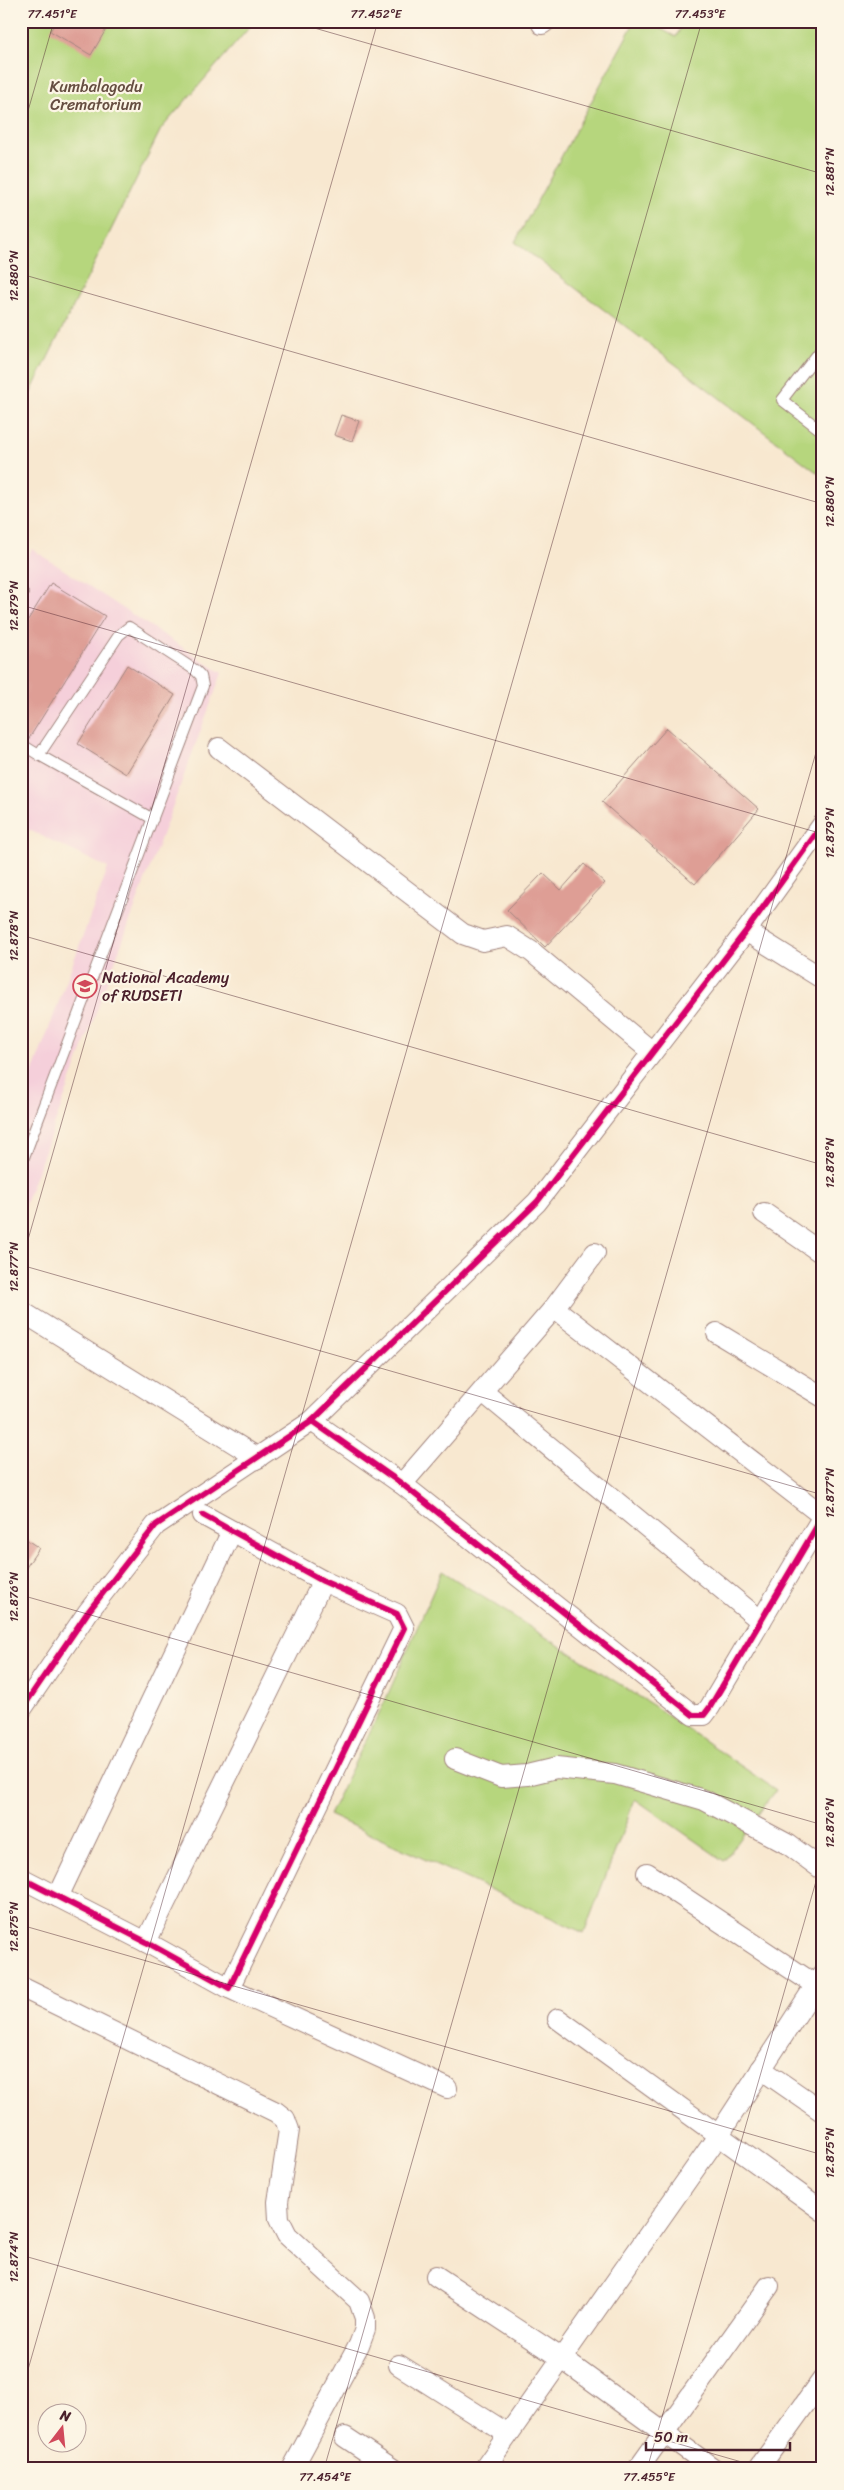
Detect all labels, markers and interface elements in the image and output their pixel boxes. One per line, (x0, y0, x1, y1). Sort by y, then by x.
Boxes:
text: 77.451°E (27, 3, 78, 25)
text: 77.452°E (351, 3, 403, 25)
text: 77.453°E (675, 3, 727, 25)
park label: Kumbalagodu Crematorium (50, 72, 143, 119)
text: 12.881°N (819, 147, 841, 196)
text: 12.880°N (3, 250, 25, 302)
text: 12.880°N (819, 476, 841, 528)
text: 12.879°N (3, 580, 25, 631)
text: 12.879°N (819, 807, 841, 858)
text: 12.878°N (3, 910, 25, 961)
place label: National Academy of RUDSETI (102, 963, 230, 1010)
school or university icon: National Academy of RUDSETI (72, 973, 98, 999)
text: 12.878°N (819, 1137, 841, 1188)
text: 12.877°N (3, 1241, 25, 1292)
text: 12.877°N (819, 1467, 841, 1518)
text: 12.876°N (3, 1571, 25, 1622)
text: 12.876°N (819, 1797, 841, 1848)
text: 12.875°N (3, 1901, 25, 1952)
text: 12.875°N (819, 2127, 841, 2178)
text: 12.874°N (3, 2231, 25, 2282)
north arrow (38, 2402, 88, 2452)
text: N (56, 2402, 74, 2429)
scale bar (646, 2420, 790, 2452)
text: 50 m (654, 2424, 689, 2450)
text: 77.454°E (299, 2466, 352, 2488)
text: 77.455°E (623, 2466, 676, 2488)

